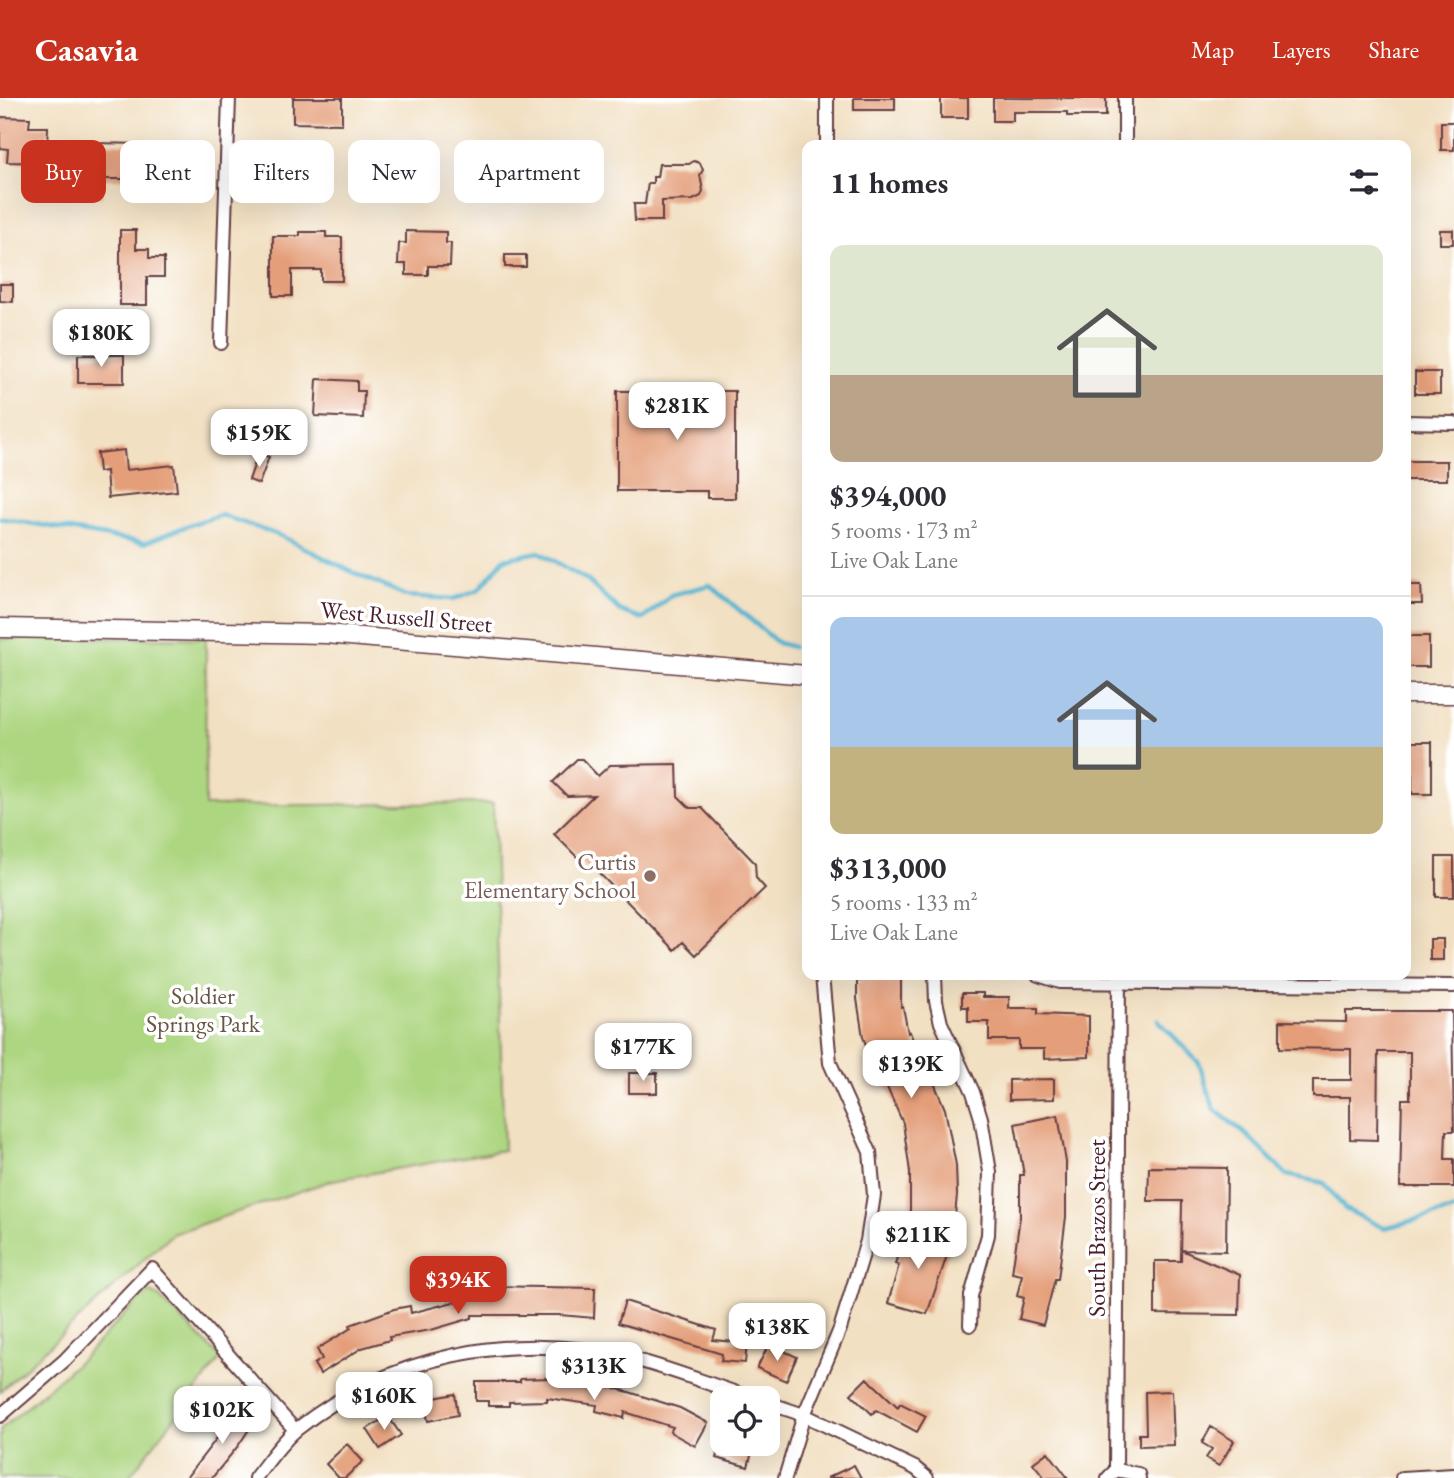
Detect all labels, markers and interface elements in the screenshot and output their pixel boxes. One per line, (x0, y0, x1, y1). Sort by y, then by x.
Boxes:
text: Casavia (35, 28, 138, 71)
text: Map (1191, 34, 1234, 65)
text: Layers (1272, 34, 1331, 65)
text: Share (1369, 34, 1419, 65)
chip: Buy (21, 140, 106, 203)
chip: Rent (120, 140, 215, 203)
chip: Filters (229, 140, 334, 203)
chip: New (348, 140, 440, 203)
chip: Apartment (454, 140, 604, 203)
text: 11 homes (830, 163, 948, 202)
icon: filters (1345, 163, 1383, 201)
icon: home (1044, 290, 1170, 416)
pin: $180K (52, 310, 150, 369)
text: $180K (69, 317, 133, 347)
pin: $281K (628, 382, 726, 442)
text: $281K (645, 390, 709, 420)
pin: $159K (210, 410, 308, 469)
text: $159K (227, 417, 291, 447)
text: $394,000 (830, 476, 946, 515)
text: 5 rooms · 173 m² (830, 515, 978, 545)
text: Live Oak Lane (830, 545, 958, 575)
street label: West Russell Street (319, 594, 494, 640)
icon: home (1044, 662, 1170, 788)
place label: Curtis Elementary School (464, 846, 636, 905)
text: $313,000 (830, 848, 946, 887)
marker: Curtis Elementary School (642, 868, 658, 884)
text: 5 rooms · 133 m² (830, 887, 978, 917)
text: Live Oak Lane (830, 917, 958, 947)
park label: Soldier Springs Park (146, 980, 261, 1039)
pin: $177K (594, 1024, 692, 1083)
text: $177K (611, 1031, 675, 1061)
pin: $139K (862, 1040, 960, 1100)
text: $139K (879, 1048, 943, 1078)
street label: South Brazos Street (1081, 1139, 1112, 1317)
pin: $211K (869, 1212, 967, 1271)
text: $211K (886, 1219, 950, 1249)
pin: $394K (409, 1256, 507, 1316)
text: $394K (426, 1264, 490, 1294)
pin: $138K (728, 1304, 826, 1363)
text: $138K (745, 1311, 809, 1341)
pin: $313K (545, 1342, 643, 1402)
text: $313K (562, 1350, 626, 1380)
pin: $160K (335, 1372, 433, 1432)
text: $160K (352, 1380, 416, 1410)
pin: $102K (173, 1386, 271, 1446)
map controls (710, 1386, 780, 1456)
button: locate (710, 1386, 780, 1456)
text: $102K (190, 1394, 254, 1424)

